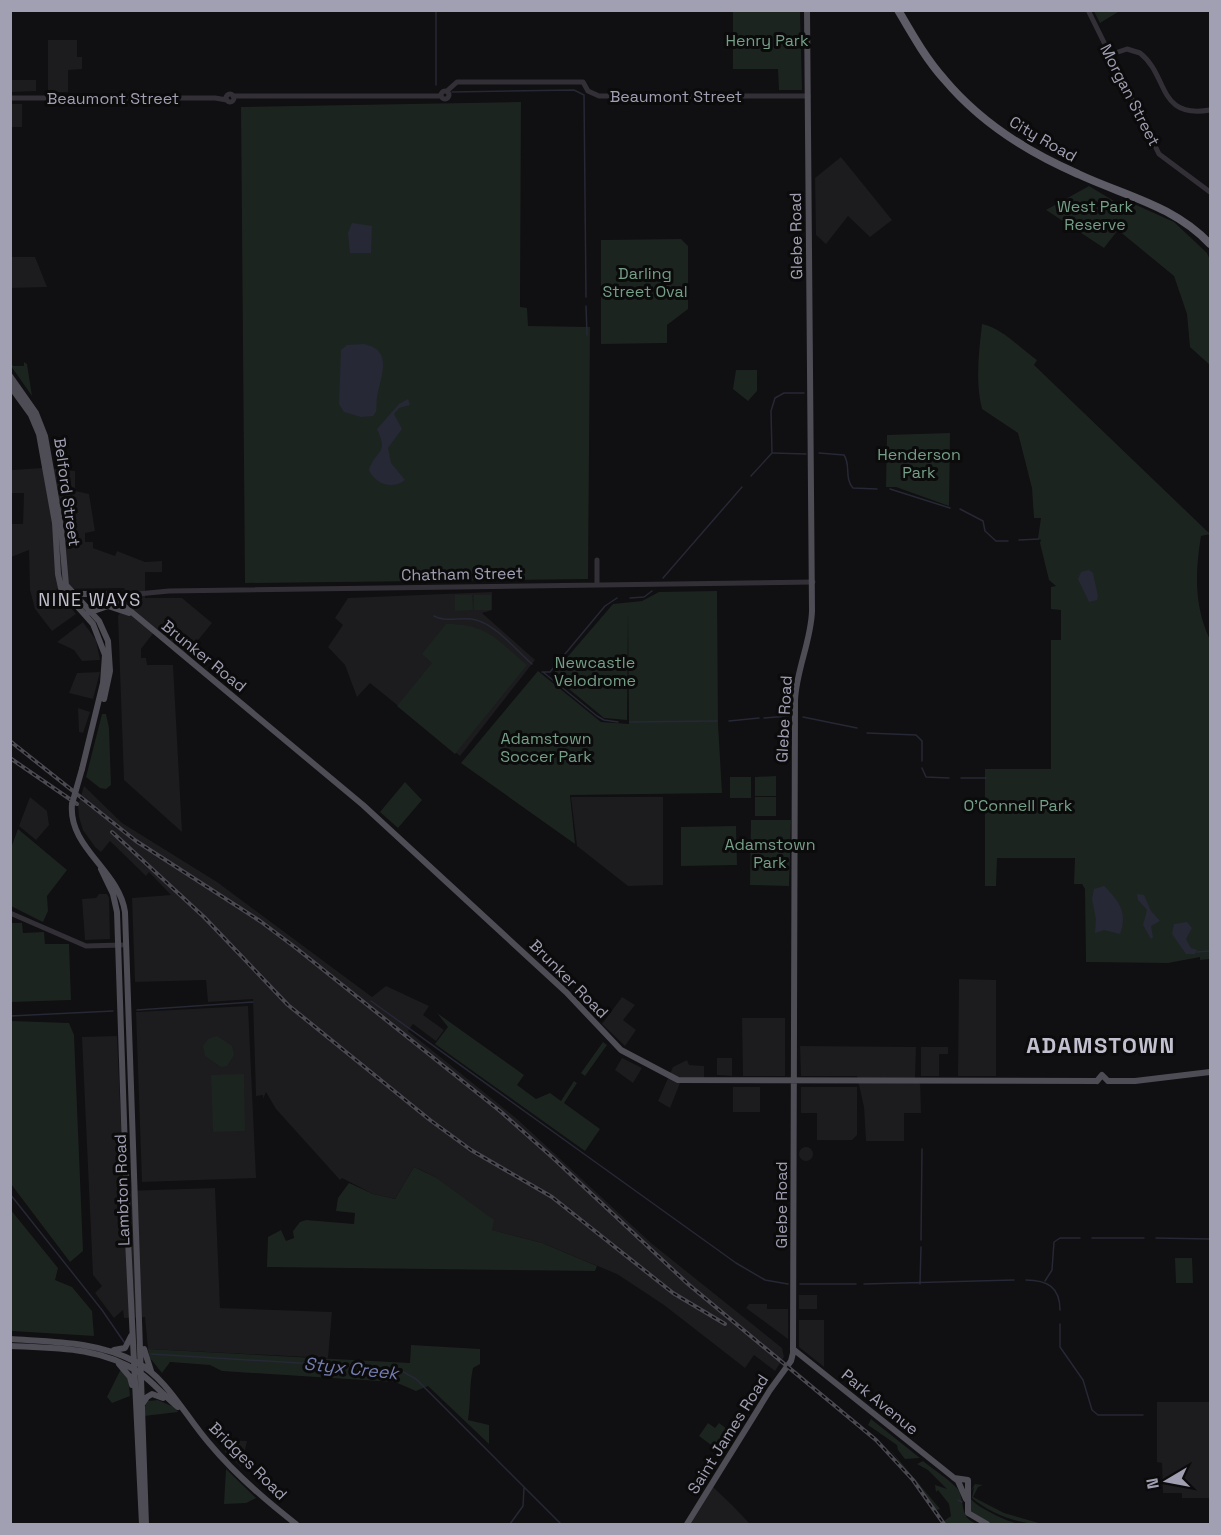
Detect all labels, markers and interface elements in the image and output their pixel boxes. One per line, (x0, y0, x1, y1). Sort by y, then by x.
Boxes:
park label: Henry Park (726, 30, 809, 51)
street label: Morgan Street (1095, 40, 1165, 150)
street label: Beaumont Street (610, 86, 742, 107)
street label: Beaumont Street (47, 88, 179, 109)
street label: City Road (1005, 111, 1081, 167)
street label: Glebe Road (785, 192, 807, 280)
park label: West Park Reserve (1057, 196, 1134, 235)
park label: Darling Street Oval (602, 263, 688, 302)
street label: Belford Street (49, 436, 85, 548)
park label: Henderson Park (877, 444, 961, 483)
street label: Chatham Street (401, 562, 523, 586)
district label: NINE WAYS (38, 588, 142, 611)
street label: Brunker Road (157, 615, 251, 697)
park label: Newcastle Velodrome (554, 652, 636, 691)
street label: Glebe Road (771, 675, 797, 763)
park label: Adamstown Soccer Park (500, 728, 592, 767)
park label: O'Connell Park (964, 795, 1073, 816)
park label: Adamstown Park (724, 834, 816, 873)
street label: Brunker Road (525, 935, 613, 1023)
district label: ADAMSTOWN (1026, 1031, 1176, 1059)
street label: Lambton Road (110, 1134, 134, 1246)
street label: Glebe Road (771, 1161, 792, 1249)
water label: Styx Creek (303, 1352, 402, 1385)
street label: Park Avenue (837, 1364, 923, 1440)
street label: Saint James Road (683, 1370, 773, 1498)
street label: Bridges Road (204, 1417, 292, 1505)
north arrow (1137, 1451, 1197, 1511)
text: N (1141, 1476, 1164, 1491)

